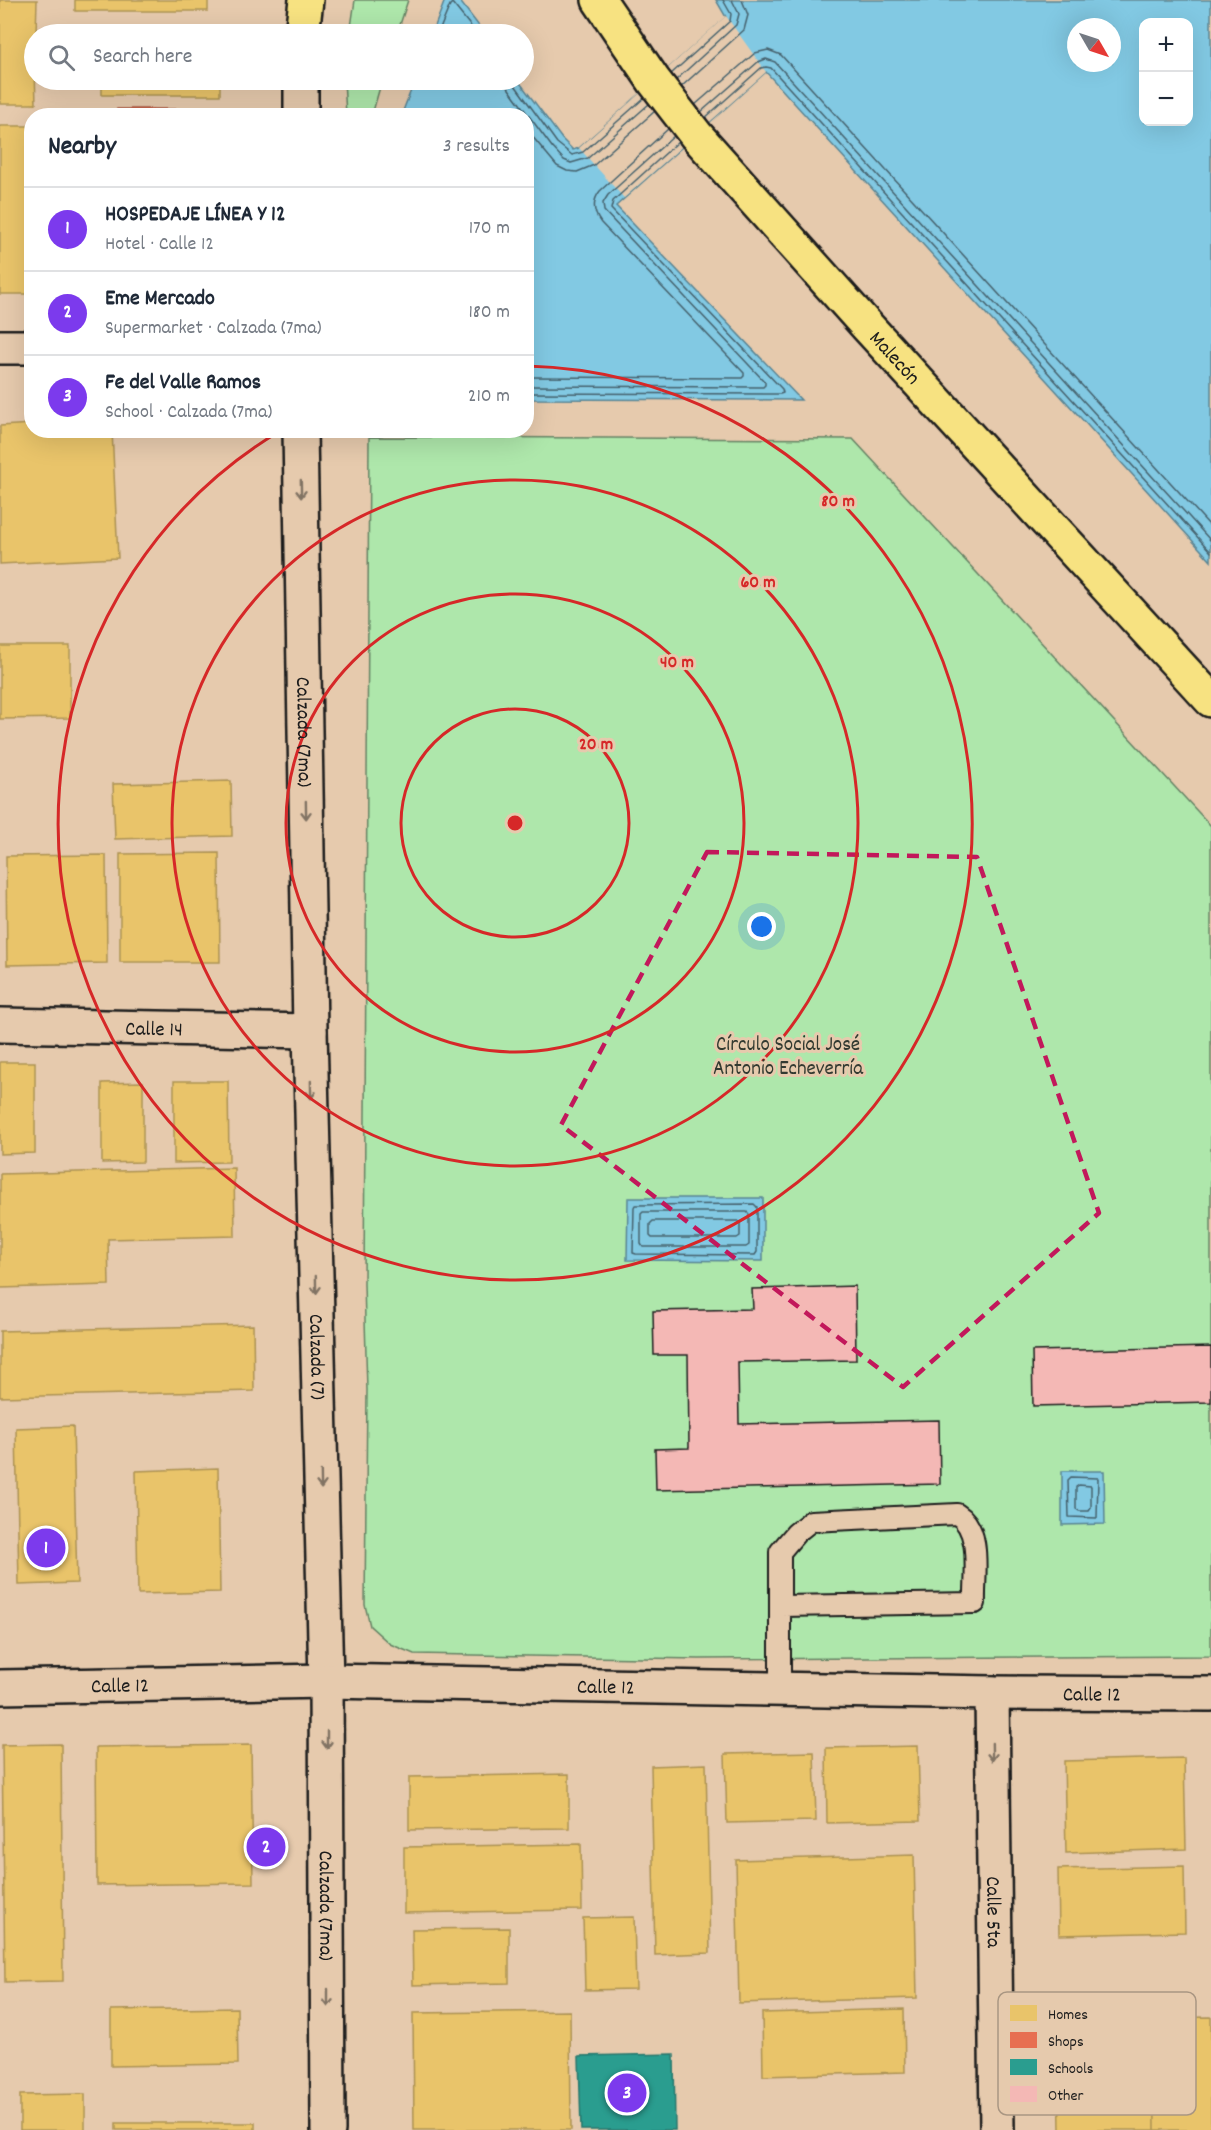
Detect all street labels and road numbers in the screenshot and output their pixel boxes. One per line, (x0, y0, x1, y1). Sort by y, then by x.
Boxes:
street label: Malecón (861, 325, 926, 393)
street label: Calzada (7ma) (286, 677, 318, 787)
street label: Calle 14 (125, 1015, 183, 1047)
street label: Calzada (7) (299, 1313, 331, 1400)
street label: Calle 12 (91, 1672, 149, 1703)
street label: Calle 12 (577, 1674, 635, 1705)
street label: Calle 12 (1063, 1681, 1121, 1712)
street label: Calzada (7ma) (309, 1850, 339, 1961)
street label: Calle 5ta (976, 1876, 1007, 1949)

